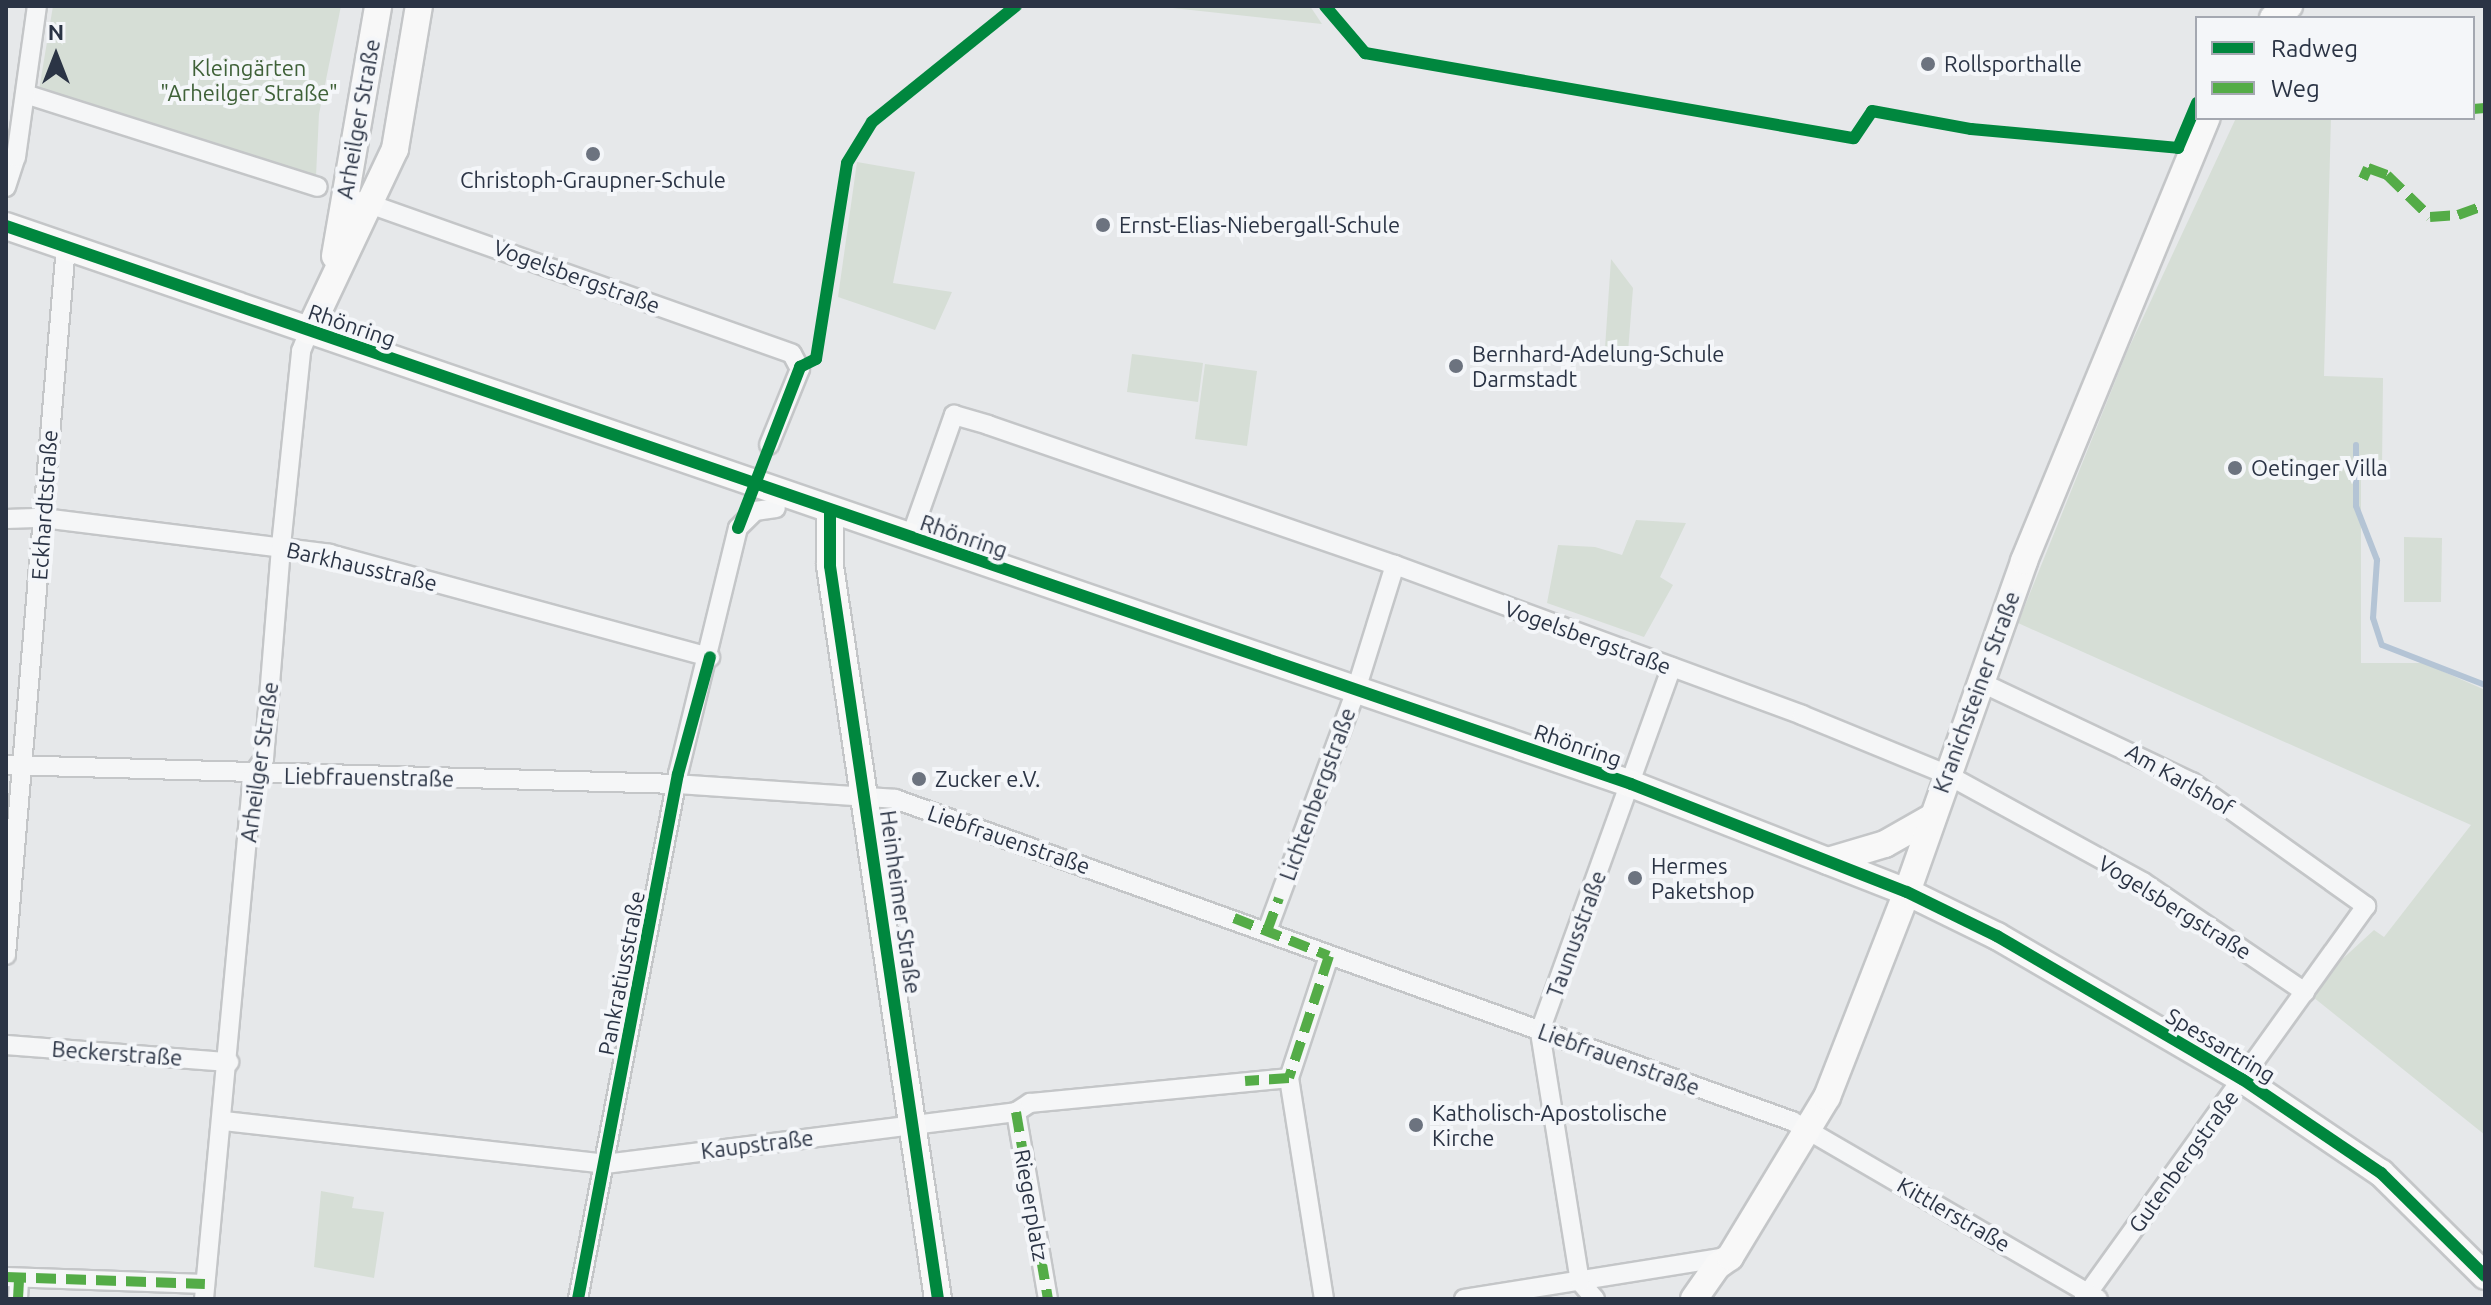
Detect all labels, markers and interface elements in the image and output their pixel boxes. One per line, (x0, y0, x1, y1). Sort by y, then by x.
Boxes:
north arrow (16, 16, 96, 96)
legend (2195, 16, 2475, 120)
text: N (48, 19, 64, 44)
text: Radweg (2271, 35, 2358, 62)
street label: Arheilger Straße (331, 37, 385, 201)
place label: Rollsporthalle (1944, 51, 2082, 77)
park label: Kleingärten "Arheilger Straße" (160, 54, 338, 106)
marker: Rollsporthalle (1919, 55, 1937, 73)
text: Weg (2271, 75, 2320, 102)
marker: Christoph-Graupner-Schule (584, 145, 602, 163)
place label: Christoph-Graupner-Schule (460, 167, 726, 193)
place label: Ernst-Elias-Niebergall-Schule (1119, 212, 1400, 238)
marker: Ernst-Elias-Niebergall-Schule (1094, 216, 1112, 234)
street label: Vogelsbergstraße (490, 234, 664, 318)
street label: Rhönring (305, 298, 399, 352)
place label: Bernhard-Adelung-Schule Darmstadt (1472, 340, 1724, 392)
marker: Bernhard-Adelung-Schule Darmstadt (1447, 357, 1465, 375)
street label: Eckhardtstraße (26, 429, 62, 581)
place label: Oetinger Villa (2251, 455, 2388, 481)
marker: Oetinger Villa (2226, 459, 2244, 477)
street label: Rhönring (917, 509, 1011, 563)
street label: Barkhausstraße (284, 536, 440, 596)
street label: Kranichsteiner Straße (1927, 588, 2025, 796)
street label: Vogelsbergstraße (1501, 595, 1675, 679)
street label: Arheilger Straße (235, 680, 283, 844)
street label: Lichtenbergstraße (1273, 704, 1361, 884)
street label: Rhönring (1531, 718, 1625, 772)
street label: Am Karlshof (2121, 737, 2239, 821)
street label: Liebfrauenstraße (284, 762, 454, 792)
place label: Zucker e.V. (935, 766, 1040, 792)
marker: Zucker e.V. (910, 770, 928, 788)
street label: Liebfrauenstraße (924, 799, 1094, 879)
street label: Heinheimer Straße (875, 808, 927, 996)
street label: Vogelsbergstraße (2094, 849, 2256, 965)
place label: Hermes Paketshop (1651, 852, 1755, 904)
street label: Taunusstraße (1541, 867, 1611, 1001)
marker: Hermes Paketshop (1626, 869, 1644, 887)
street label: Pankratiusstraße (592, 889, 650, 1057)
street label: Spessartring (2162, 1002, 2280, 1088)
street label: Liebfrauenstraße (1535, 1018, 1703, 1100)
street label: Beckerstraße (51, 1035, 183, 1071)
street label: Gutenbergstraße (2122, 1085, 2244, 1237)
place label: Katholisch-Apostolische Kirche (1432, 1099, 1667, 1150)
marker: Katholisch-Apostolische Kirche (1407, 1116, 1425, 1134)
street label: Kaupstraße (699, 1124, 815, 1164)
street label: Riegerplatz (1009, 1147, 1055, 1263)
street label: Kittlerstraße (1893, 1171, 2015, 1257)

